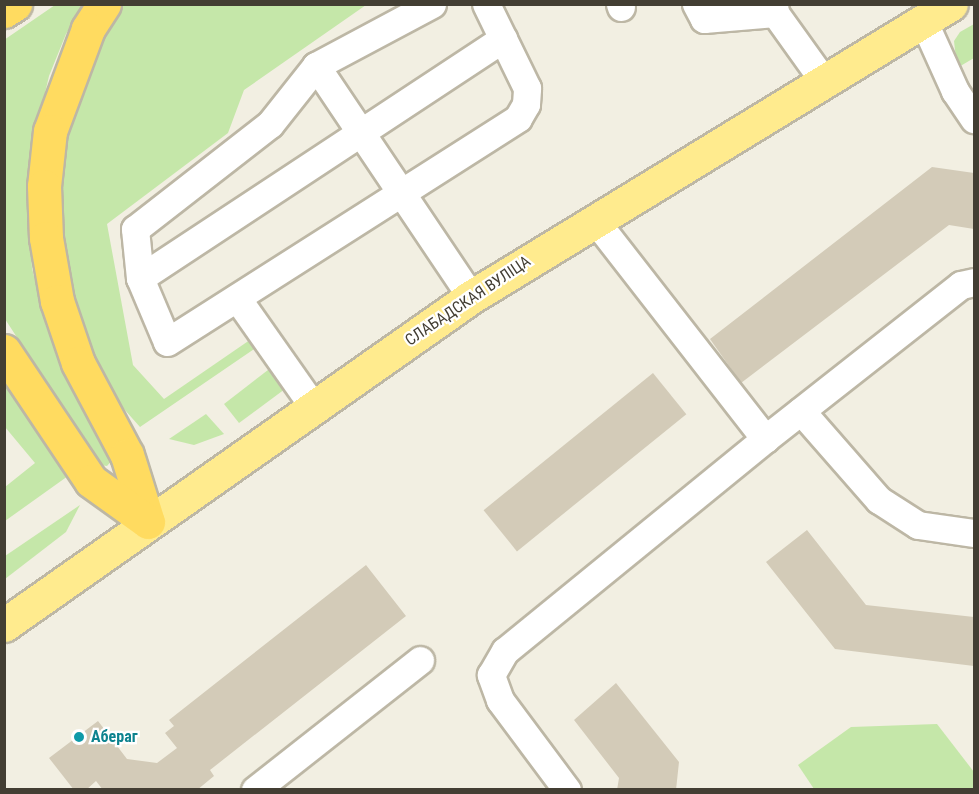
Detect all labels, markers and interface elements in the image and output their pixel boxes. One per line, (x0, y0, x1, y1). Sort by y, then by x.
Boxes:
street label: СЛАБАДСКАЯ ВУЛІЦА (402, 252, 534, 350)
place label: Абераг (91, 727, 138, 747)
marker: Абераг (72, 730, 86, 744)

